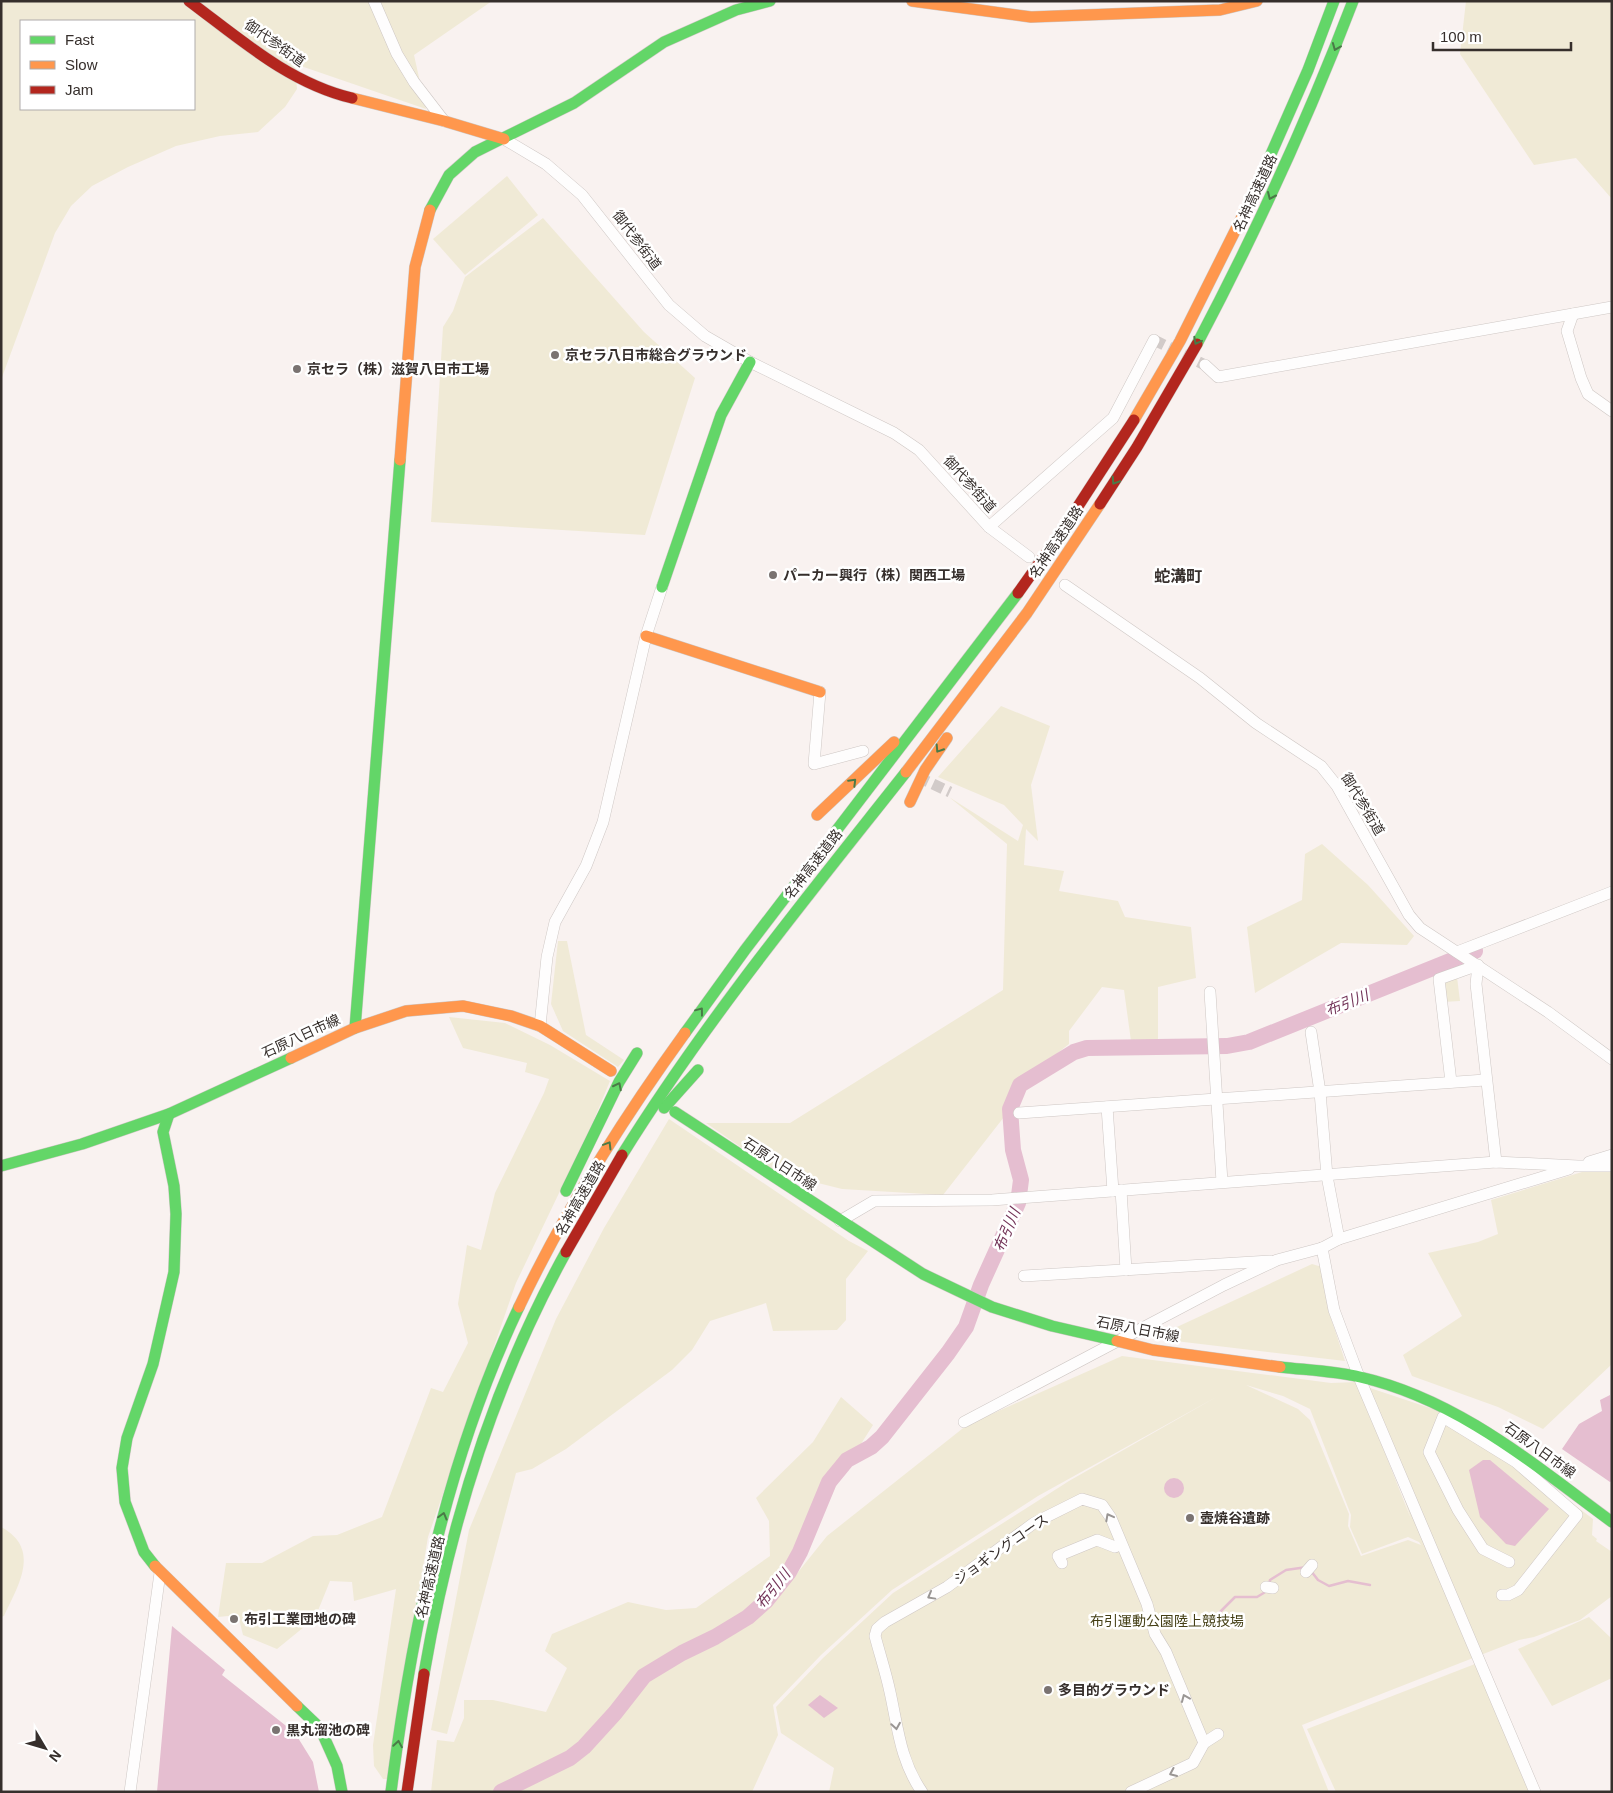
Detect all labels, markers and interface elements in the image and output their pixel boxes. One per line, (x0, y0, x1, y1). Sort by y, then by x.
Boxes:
street label: 御代参街道 (242, 16, 308, 70)
legend (20, 20, 195, 110)
scale bar (1433, 20, 1570, 52)
text: 100 m (1440, 28, 1482, 45)
text: Fast (65, 31, 95, 48)
one-way arrow (1332, 42, 1342, 51)
text: Slow (65, 56, 98, 73)
text: Jam (65, 81, 93, 98)
street label: 名神高速道路 (1230, 152, 1280, 234)
one-way arrow (1267, 191, 1278, 200)
street label: 御代参街道 (610, 207, 664, 273)
one-way arrow (1193, 335, 1203, 344)
place label: 京セラ八日市総合グラウンド (565, 347, 747, 363)
marker: 京セラ八日市総合グラウンド (549, 349, 561, 361)
place label: 京セラ（株）滋賀八日市工場 (307, 361, 489, 377)
marker: 京セラ（株）滋賀八日市工場 (291, 363, 303, 375)
street label: 御代参街道 (941, 453, 999, 515)
one-way arrow (1112, 475, 1121, 484)
street label: 名神高速道路 (1026, 503, 1086, 581)
place label: パーカー興行（株）関西工場 (783, 567, 965, 583)
district label: 蛇溝町 (1154, 568, 1202, 585)
marker: パーカー興行（株）関西工場 (767, 569, 779, 581)
one-way arrow (936, 744, 945, 753)
street label: 御代参街道 (1338, 770, 1388, 838)
one-way arrow (847, 779, 856, 788)
street label: 名神高速道路 (781, 826, 845, 902)
water label: 布引川 (1323, 985, 1373, 1019)
one-way arrow (694, 1007, 703, 1017)
street label: 石原八日市線 (260, 1011, 342, 1061)
one-way arrow (612, 1082, 622, 1091)
street label: 石原八日市線 (740, 1134, 820, 1194)
one-way arrow (601, 1141, 611, 1150)
street label: 名神高速道路 (552, 1158, 608, 1238)
water label: 布引川 (990, 1204, 1024, 1254)
street label: 石原八日市線 (1095, 1313, 1181, 1345)
street label: 石原八日市線 (1501, 1419, 1579, 1481)
place label: 壺焼谷遺跡 (1200, 1510, 1270, 1526)
street label: ジョギングコース (951, 1511, 1051, 1587)
one-way arrow (438, 1512, 448, 1520)
marker: 壺焼谷遺跡 (1184, 1512, 1196, 1524)
one-way arrow (1105, 1513, 1115, 1522)
street label: 名神高速道路 (413, 1534, 447, 1620)
water label: 布引川 (752, 1564, 795, 1612)
one-way arrow (927, 1590, 936, 1600)
place label: 布引工業団地の碑 (244, 1611, 356, 1627)
marker: 布引工業団地の碑 (228, 1613, 240, 1625)
park label: 布引運動公園陸上競技場 (1090, 1613, 1244, 1629)
place label: 多目的グラウンド (1058, 1682, 1170, 1698)
marker: 多目的グラウンド (1042, 1684, 1054, 1696)
one-way arrow (1181, 1694, 1192, 1703)
one-way arrow (890, 1721, 900, 1730)
place label: 黒丸溜池の碑 (286, 1722, 370, 1738)
north arrow (20, 1723, 70, 1773)
marker: 黒丸溜池の碑 (270, 1724, 282, 1736)
one-way arrow (393, 1739, 403, 1748)
text: N (46, 1747, 65, 1765)
one-way arrow (1169, 1766, 1178, 1777)

